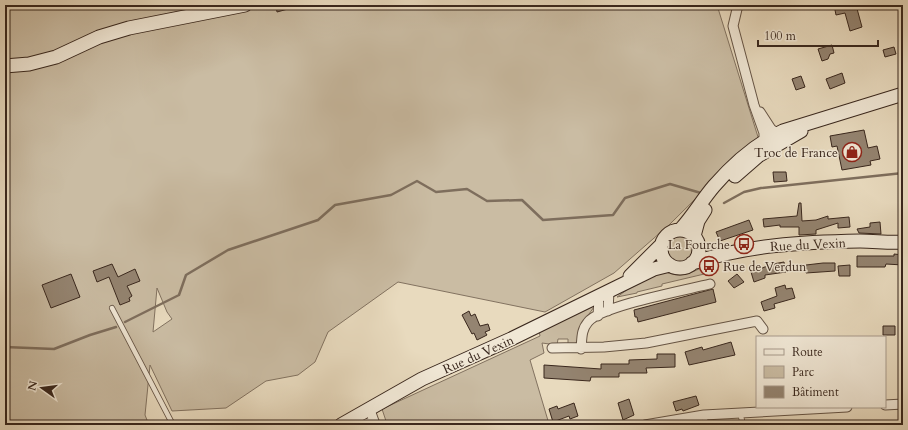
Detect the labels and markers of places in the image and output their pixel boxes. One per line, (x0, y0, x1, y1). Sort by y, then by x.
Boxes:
shop icon: Troc de France (841, 141, 863, 163)
place label: Troc de France (754, 144, 838, 162)
bus stop icon: La Fourche (733, 233, 755, 255)
place label: La Fourche (668, 236, 730, 254)
bus stop icon: Rue de Verdun (698, 255, 720, 277)
place label: Rue de Verdun (723, 258, 807, 276)

